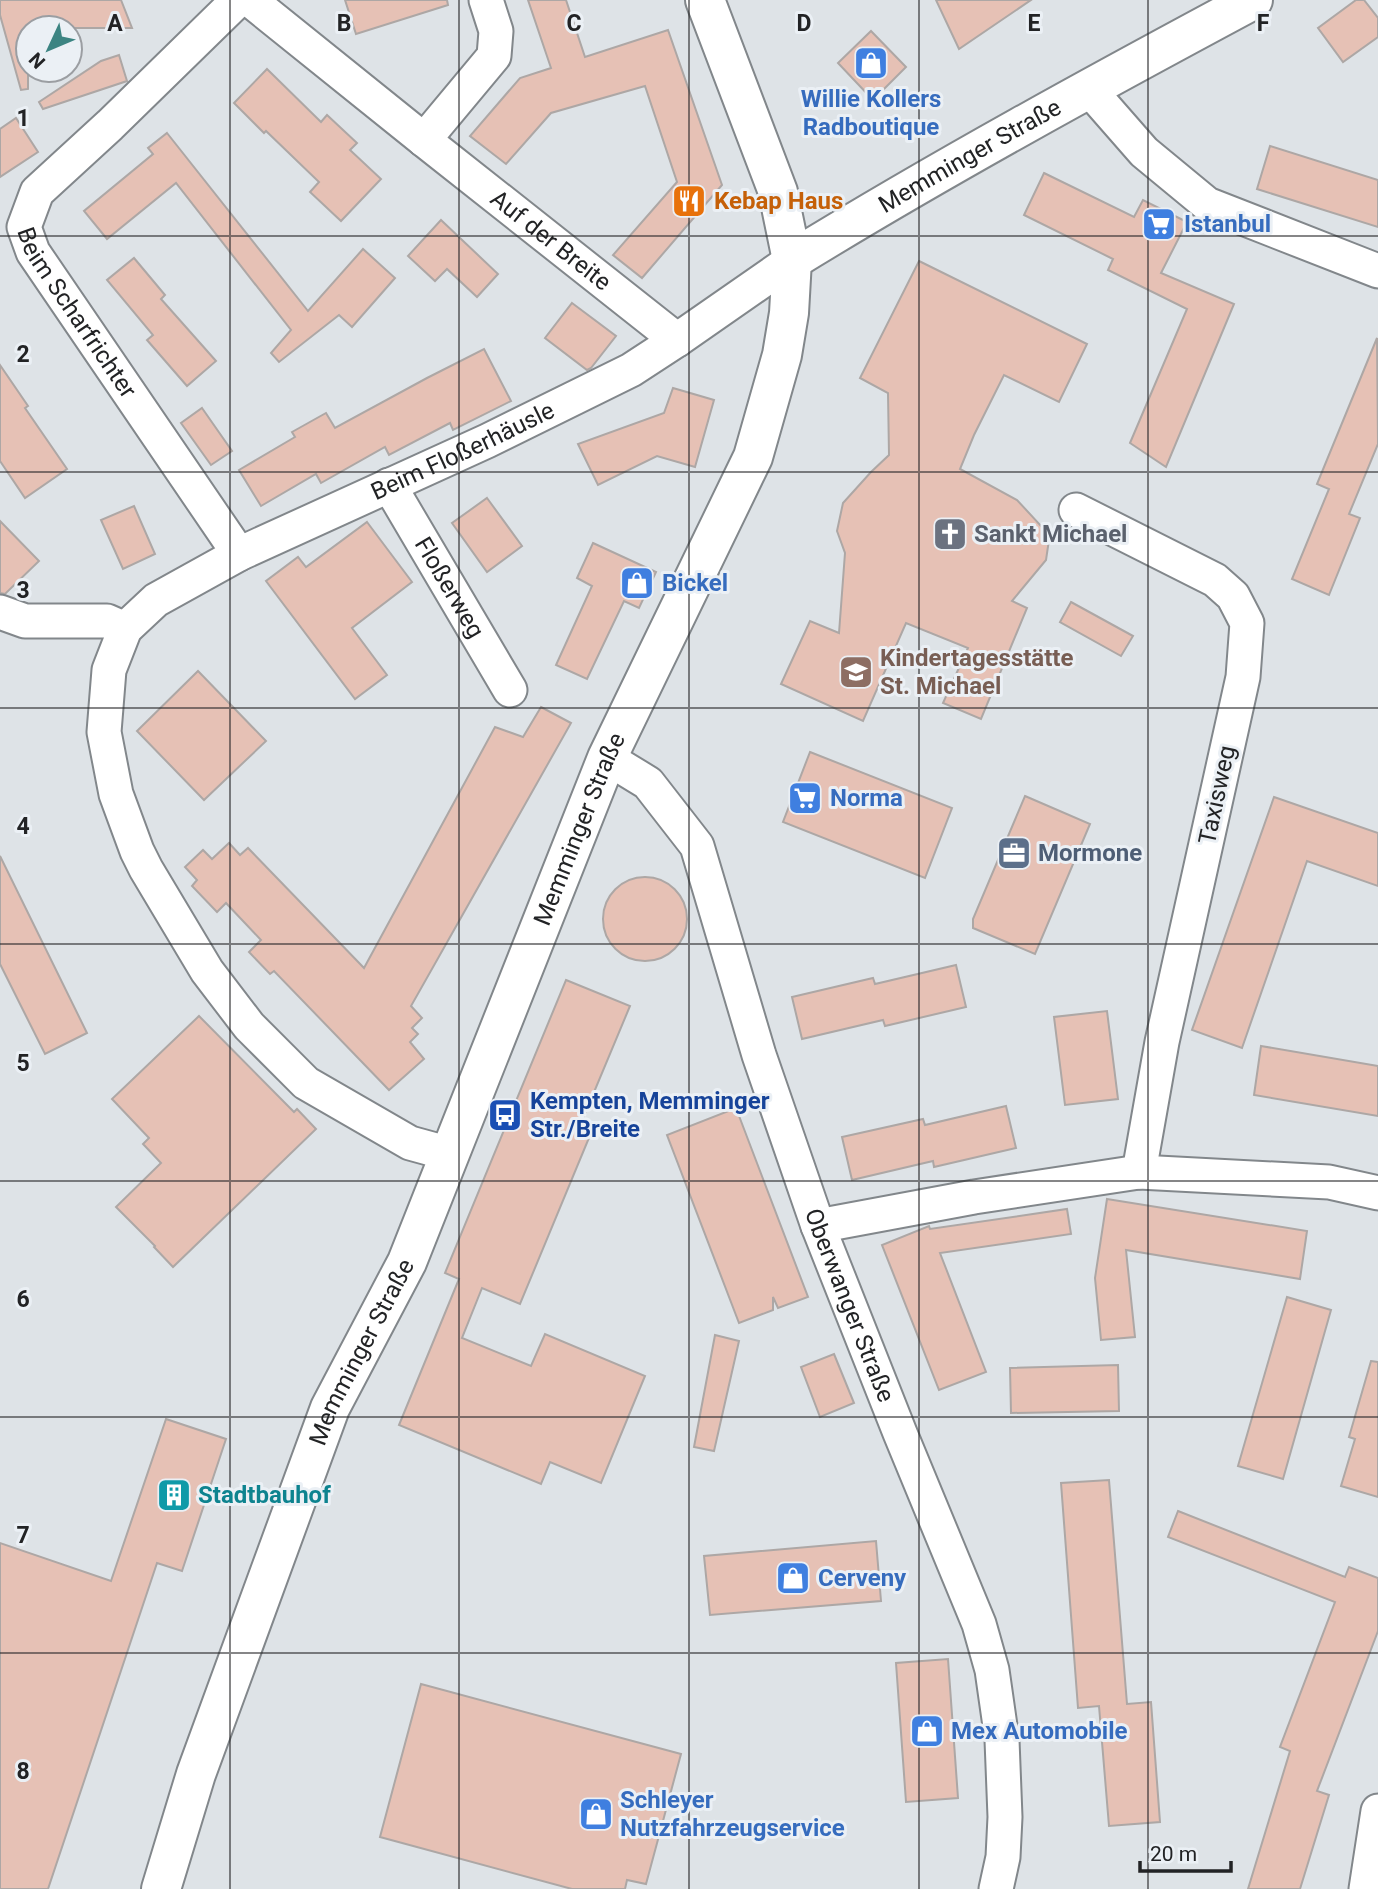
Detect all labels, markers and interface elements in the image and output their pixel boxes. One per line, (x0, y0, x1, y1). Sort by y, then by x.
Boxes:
text: A (107, 10, 123, 37)
text: B (337, 10, 351, 37)
text: C (566, 10, 582, 37)
text: D (797, 10, 811, 37)
text: E (1028, 10, 1041, 37)
text: F (1257, 10, 1270, 37)
north arrow (14, 14, 84, 84)
shop icon: Willie Kollers Radboutique (852, 44, 890, 82)
text: N (24, 48, 50, 73)
place label: Willie Kollers Radboutique (801, 85, 941, 141)
street label: Memminger Straße (874, 93, 1066, 219)
text: 1 (16, 105, 30, 132)
restaurant icon: Kebap Haus (670, 182, 708, 220)
street label: Auf der Breite (485, 184, 617, 296)
place label: Kebap Haus (714, 187, 843, 215)
supermarket icon: Istanbul (1140, 205, 1178, 243)
place label: Istanbul (1184, 210, 1271, 238)
street label: Beim Scharfrichter (11, 223, 142, 403)
text: 2 (16, 341, 30, 368)
street label: Beim Floßerhäusle (367, 396, 559, 506)
church icon: Sankt Michael (931, 515, 969, 553)
place label: Sankt Michael (974, 520, 1127, 548)
street label: Floßerweg (409, 532, 490, 643)
shop icon: Bickel (618, 564, 656, 602)
place label: Bickel (662, 569, 728, 597)
text: 3 (16, 577, 30, 604)
place label: Kindertagesstätte St. Michael (880, 644, 1073, 700)
school or university icon: Kindertagesstätte St. Michael (837, 653, 875, 691)
street label: Memminger Straße (528, 728, 631, 929)
street label: Taxisweg (1193, 743, 1241, 847)
supermarket icon: Norma (786, 779, 824, 817)
place label: Norma (830, 784, 903, 812)
text: 4 (16, 813, 30, 840)
office icon: Mormone (995, 834, 1033, 872)
place label: Mormone (1038, 839, 1142, 867)
text: 5 (16, 1050, 30, 1077)
place label: Kempten, Memminger Str./Breite (530, 1087, 770, 1143)
bus stop icon: Kempten, Memminger Str./Breite (486, 1096, 524, 1134)
street label: Oberwanger Straße (799, 1205, 900, 1406)
street label: Memminger Straße (304, 1254, 420, 1449)
text: 6 (16, 1286, 30, 1313)
building icon: Stadtbauhof (155, 1476, 193, 1514)
place label: Stadtbauhof (198, 1481, 331, 1509)
text: 7 (16, 1522, 30, 1549)
shop icon: Cerveny (774, 1559, 812, 1597)
place label: Cerveny (818, 1564, 907, 1592)
shop icon: Mex Automobile (908, 1712, 946, 1750)
place label: Mex Automobile (951, 1717, 1127, 1745)
text: 8 (16, 1758, 30, 1785)
place label: Schleyer Nutzfahrzeugservice (620, 1786, 845, 1842)
shop icon: Schleyer Nutzfahrzeugservice (577, 1795, 615, 1833)
scale bar (1140, 1829, 1231, 1873)
text: 20 m (1150, 1842, 1197, 1866)

